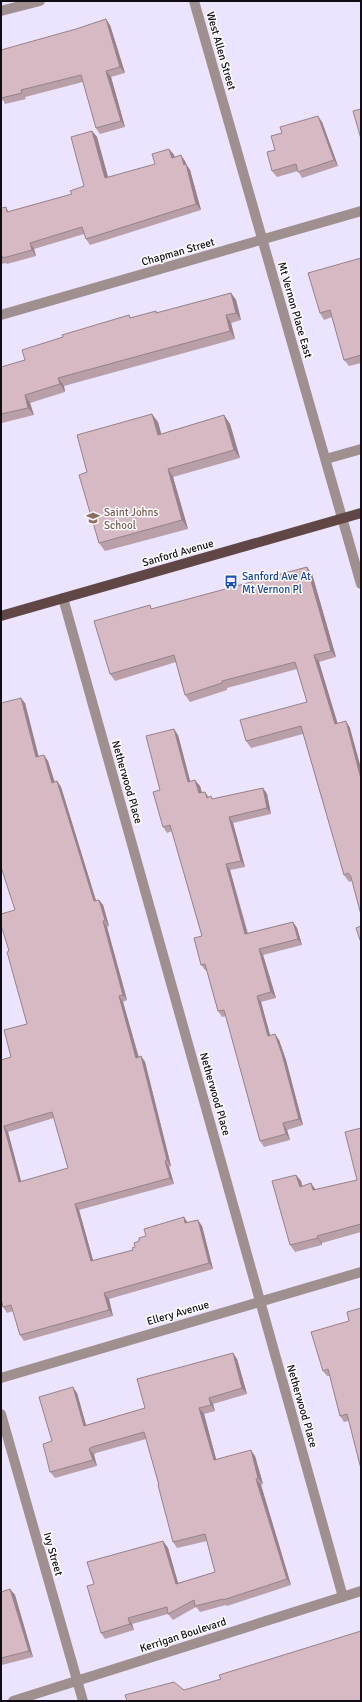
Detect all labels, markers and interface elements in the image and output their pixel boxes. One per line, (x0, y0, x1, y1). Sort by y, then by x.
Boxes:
street label: West Allen Street (204, 10, 238, 92)
street label: Chapman Street (140, 235, 216, 269)
street label: Mt Vernon Place East (275, 261, 315, 360)
place label: Saint Johns School (104, 506, 159, 532)
school or university icon: Saint Johns School (85, 510, 101, 526)
street label: Sanford Avenue (141, 537, 215, 569)
place label: Sanford Ave At Mt Vernon Pl (242, 570, 311, 596)
bus stop icon: Sanford Ave At Mt Vernon Pl (223, 574, 239, 590)
street label: Netherwood Place (109, 739, 145, 825)
street label: Netherwood Place (197, 1051, 233, 1137)
street label: Ellery Avenue (145, 1298, 211, 1328)
street label: Netherwood Place (284, 1363, 320, 1449)
street label: Ivy Street (41, 1531, 65, 1577)
street label: Kerrigan Boulevard (138, 1615, 228, 1655)

